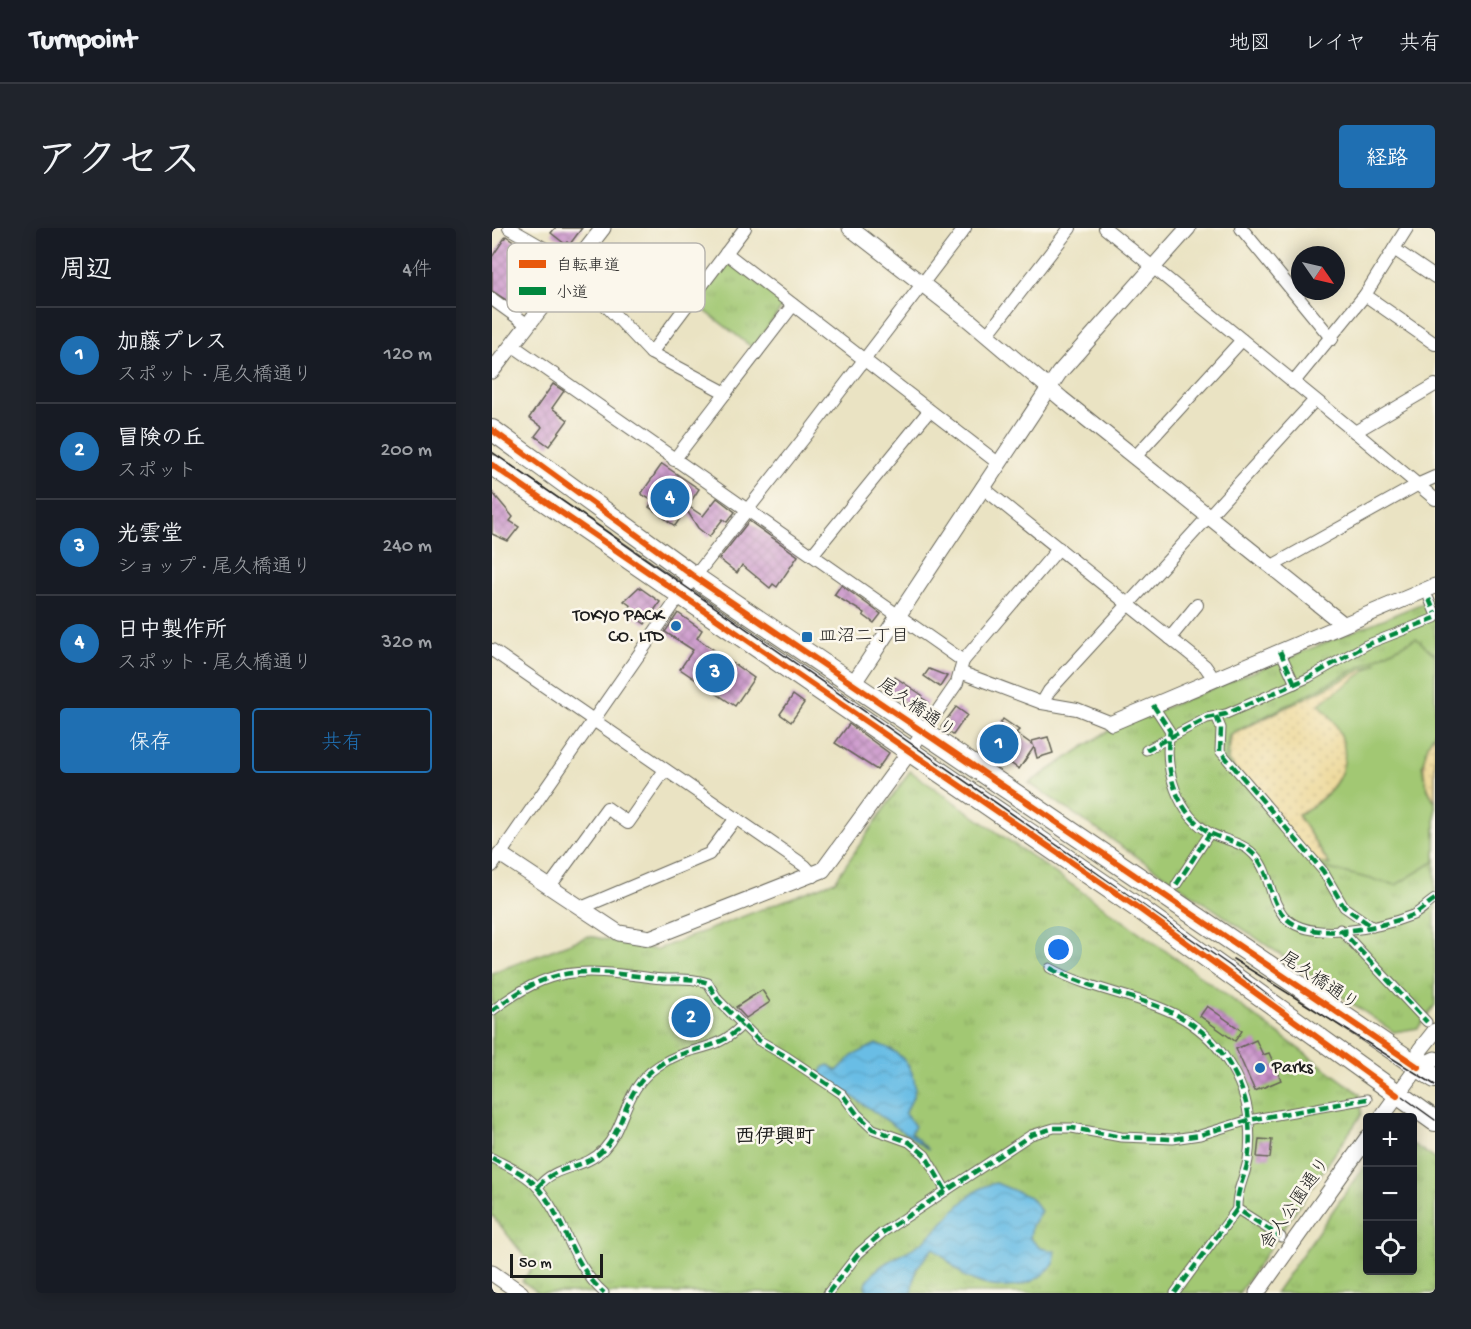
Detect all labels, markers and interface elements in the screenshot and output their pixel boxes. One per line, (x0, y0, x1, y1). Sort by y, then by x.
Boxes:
text: Turnpoint (30, 25, 136, 58)
text: 地図 (1229, 33, 1271, 58)
text: レイヤ (1304, 33, 1366, 58)
text: 共有 (1399, 33, 1441, 58)
button: 経路 (1339, 125, 1435, 188)
text: アクセス (36, 140, 201, 189)
legend (507, 243, 705, 312)
north arrow (1291, 246, 1345, 300)
text: 自転車道 (556, 256, 620, 277)
text: 周辺 (60, 257, 112, 288)
text: 4件 (403, 260, 432, 283)
text: 小道 (556, 284, 588, 304)
text: 加藤プレス (117, 331, 227, 357)
text: 1 (75, 344, 84, 367)
text: 120 m (384, 344, 432, 367)
text: スポット · 尾久橋通り (117, 365, 313, 388)
text: 冒険の丘 (117, 427, 205, 453)
text: 2 (75, 440, 84, 463)
text: 200 m (381, 440, 432, 463)
text: スポット (117, 461, 197, 484)
pin: 4 (650, 476, 690, 520)
text: 光雲堂 (117, 523, 183, 549)
text: 3 (74, 536, 85, 559)
text: 240 m (382, 536, 432, 559)
text: ショップ · 尾久橋通り (117, 557, 312, 580)
place label: TOKYO PACK CO. LTD (572, 606, 666, 648)
text: 日中製作所 (117, 619, 227, 645)
marker: TOKYO PACK CO. LTD (669, 619, 683, 633)
place label: 皿沼二丁目 (819, 627, 909, 648)
marker: 皿沼二丁目 (800, 630, 814, 644)
text: 4 (75, 632, 84, 655)
text: 320 m (382, 632, 432, 655)
pin: 3 (696, 650, 734, 696)
text: スポット · 尾久橋通り (117, 653, 313, 676)
street label: 尾久橋通り (873, 674, 959, 743)
button: 保存 (60, 708, 240, 773)
button: 共有 (252, 708, 432, 773)
pin: 1 (980, 722, 1018, 766)
your location (1044, 935, 1073, 964)
street label: 尾久橋通り (1276, 947, 1363, 1016)
pin: 2 (672, 996, 710, 1040)
place label: Parks (1271, 1058, 1314, 1079)
marker: Parks (1253, 1061, 1267, 1075)
map controls (1363, 1113, 1417, 1275)
button: + (1363, 1113, 1417, 1167)
district label: 西伊興町 (735, 1126, 815, 1150)
street label: 舎人公園通り (1256, 1153, 1336, 1254)
button: − (1363, 1167, 1417, 1221)
button: locate (1363, 1221, 1417, 1275)
scale bar (510, 1251, 603, 1278)
text: 50 m (519, 1255, 552, 1274)

